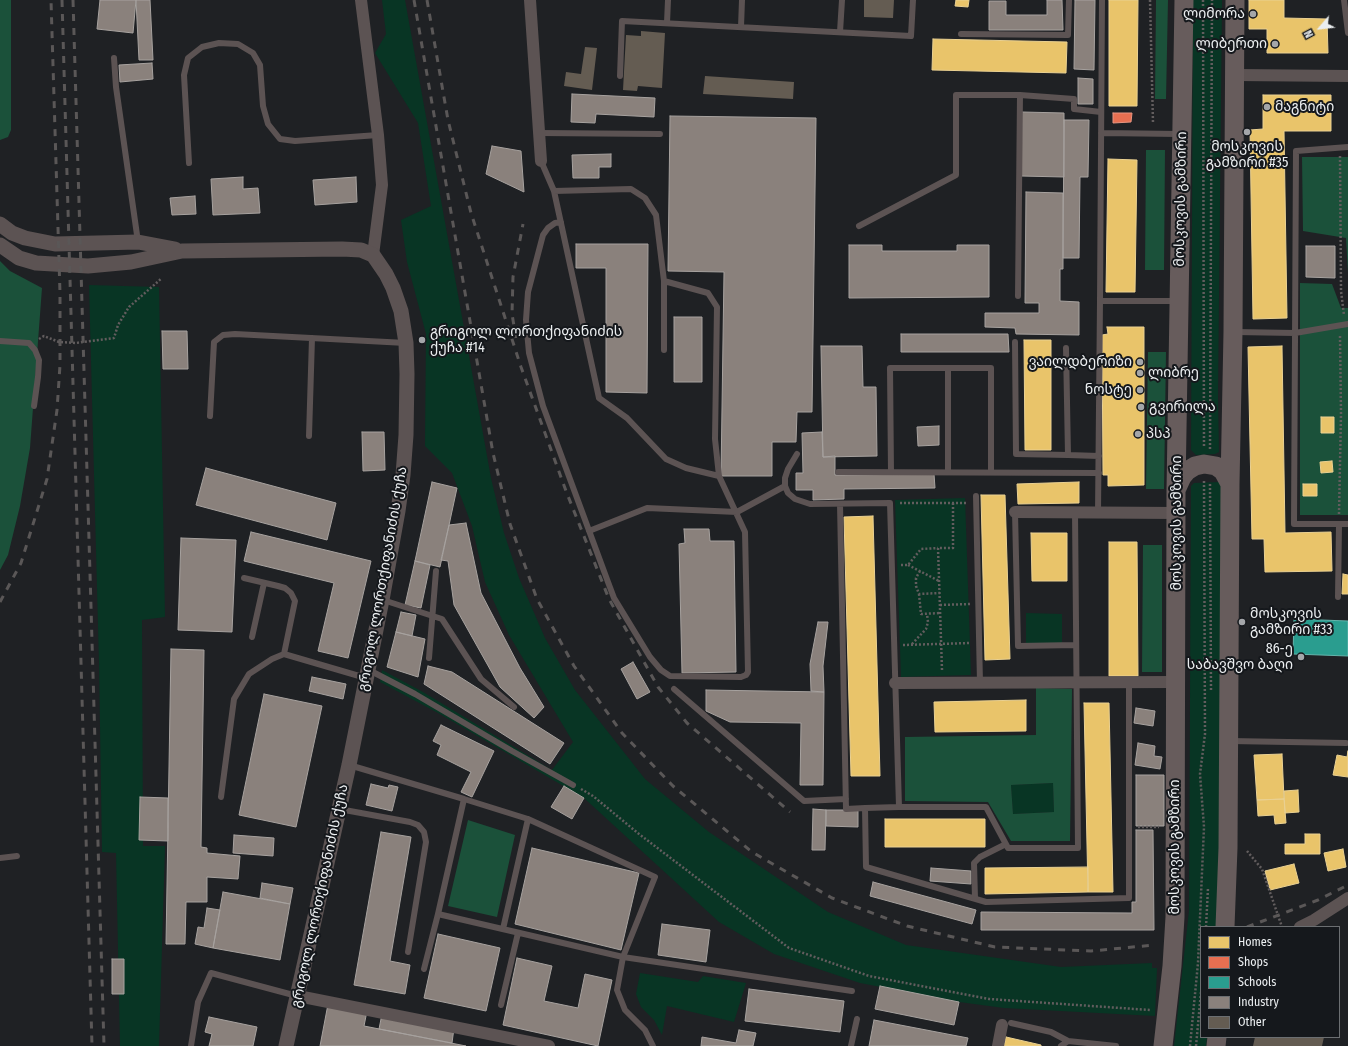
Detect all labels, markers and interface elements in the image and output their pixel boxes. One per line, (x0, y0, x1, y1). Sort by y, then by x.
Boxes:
place label: ლიმორა (1183, 6, 1245, 22)
north arrow (1300, 8, 1340, 48)
marker: ლიმორა (1248, 9, 1258, 19)
text: N (1302, 28, 1316, 40)
place label: ლიბერთი (1196, 36, 1267, 52)
marker: ლიბერთი (1270, 39, 1280, 49)
place label: მაგნიტი (1275, 99, 1334, 115)
marker: მაგნიტი (1262, 102, 1272, 112)
marker: მოსკოვის გამზირი #35 (1242, 127, 1252, 137)
street label: მოსკოვის გამზირი (1171, 131, 1191, 267)
place label: მოსკოვის გამზირი #35 (1206, 139, 1288, 172)
place label: გრიგოლ ლორთქიფანიძის ქუჩა #14 (430, 324, 622, 356)
marker: გრიგოლ ლორთქიფანიძის ქუჩა #14 (417, 335, 427, 345)
place label: ვაილდბერიზი (1028, 354, 1132, 370)
marker: ვაილდბერიზი (1135, 357, 1145, 367)
place label: ლიბრე (1148, 365, 1199, 381)
marker: ლიბრე (1135, 368, 1145, 378)
place label: ნოსტე (1085, 382, 1132, 398)
marker: ნოსტე (1135, 385, 1145, 395)
place label: გვირილა (1149, 399, 1216, 415)
marker: გვირილა (1136, 402, 1146, 412)
place label: პსპ (1146, 426, 1171, 442)
marker: პსპ (1133, 429, 1143, 439)
street label: მოსკოვის გამზირი (1169, 455, 1185, 591)
street label: გრიგოლ ლორთქიფანიძის ქუჩა (355, 465, 411, 693)
place label: მოსკოვის გამზირი #33 (1250, 606, 1333, 638)
marker: მოსკოვის გამზირი #33 (1237, 617, 1247, 627)
place label: 86-ე საბავშვო ბაღი (1187, 641, 1293, 674)
marker: 86-ე საბავშვო ბაღი (1296, 652, 1306, 662)
street label: მოსკოვის გამზირი (1167, 779, 1183, 915)
street label: გრიგოლ ლორთქიფანიძის ქუჩა (288, 783, 352, 1009)
legend (1200, 926, 1340, 1038)
text: Homes (1238, 935, 1272, 949)
text: Shops (1238, 955, 1268, 969)
text: Schools (1238, 975, 1276, 989)
text: Industry (1238, 995, 1279, 1009)
text: Other (1238, 1015, 1266, 1029)

